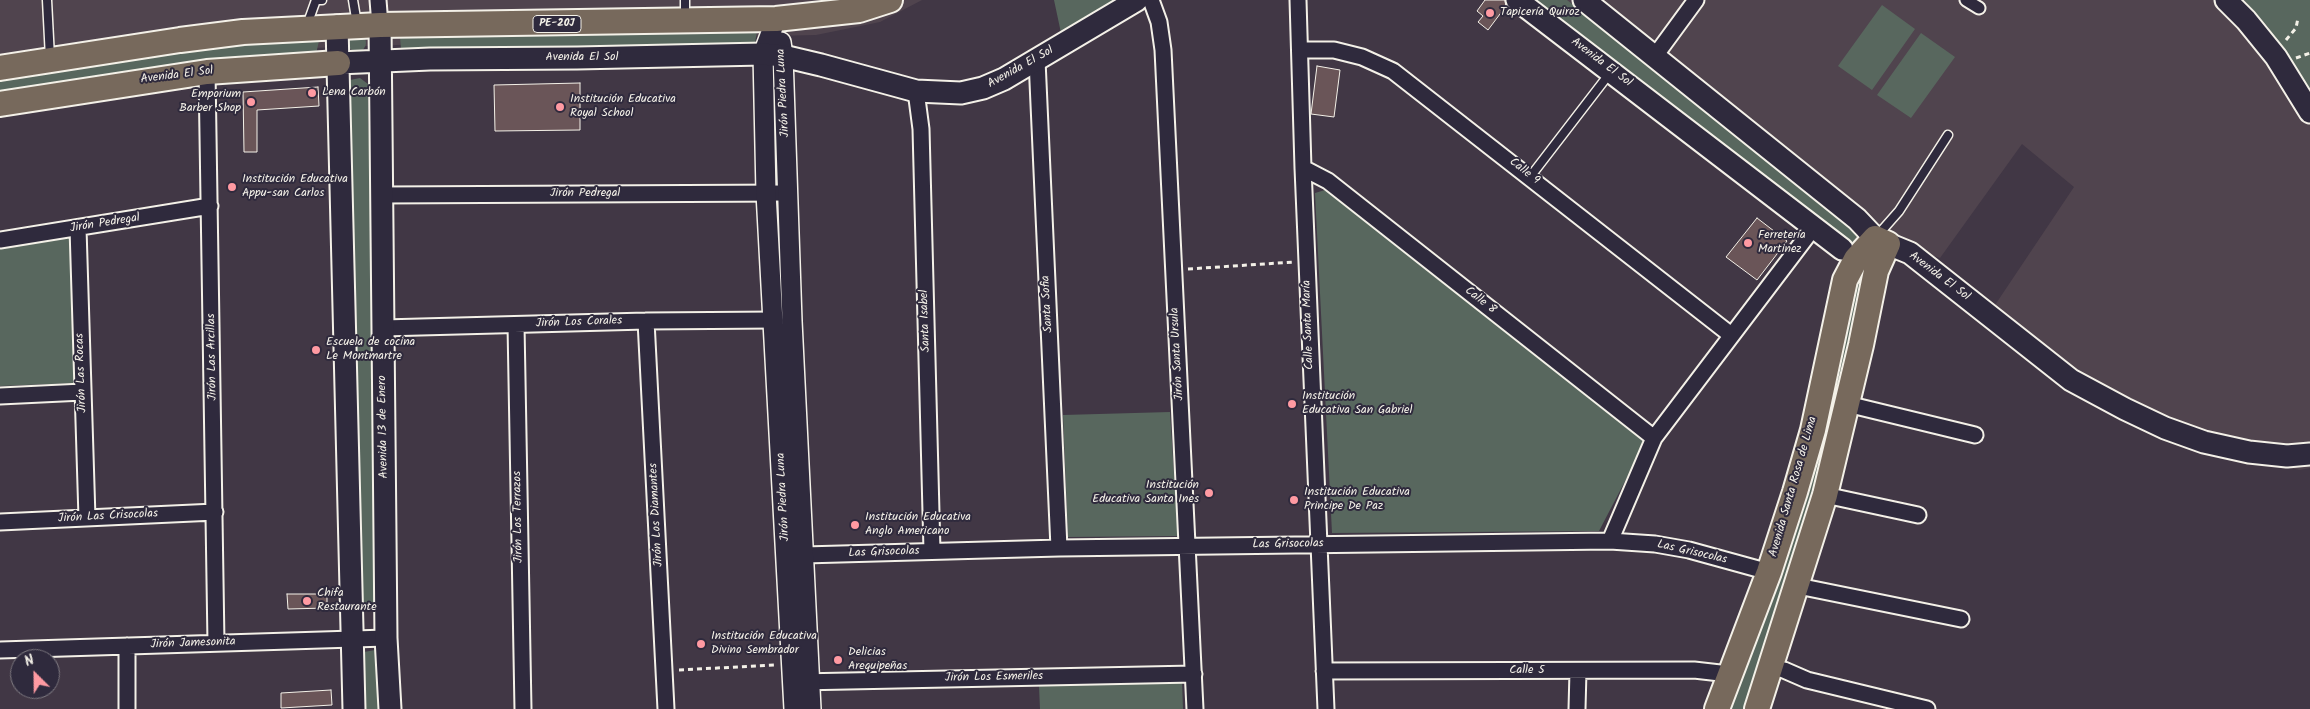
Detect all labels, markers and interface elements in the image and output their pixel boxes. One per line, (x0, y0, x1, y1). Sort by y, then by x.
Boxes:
place label: Tapicería Quiroz (1500, 6, 1580, 20)
marker: Tapicería Quiroz (1484, 7, 1496, 19)
road number: PE-20J (533, 15, 581, 32)
street label: Avenida El Sol (1568, 35, 1634, 91)
street label: Avenida El Sol (986, 44, 1056, 92)
street label: Jirón Piedra Luna (774, 48, 794, 138)
street label: Avenida El Sol (546, 51, 618, 65)
street label: Avenida El Sol (140, 64, 214, 88)
place label: Lena Carbón (322, 86, 386, 100)
marker: Lena Carbón (306, 87, 318, 99)
place label: Emporium Barber Shop (179, 88, 241, 116)
place label: Institución Educativa Royal School (570, 93, 676, 121)
marker: Emporium Barber Shop (245, 96, 257, 108)
marker: Institución Educativa Royal School (554, 101, 566, 113)
street label: Calle 9 (1506, 156, 1542, 188)
place label: Institución Educativa Appu-san Carlos (242, 173, 348, 201)
marker: Institución Educativa Appu-san Carlos (226, 181, 238, 193)
street label: Jirón Pedregal (550, 187, 620, 201)
street label: Jirón Pedregal (69, 211, 141, 237)
place label: Ferretería Martinez (1758, 229, 1806, 257)
marker: Ferretería Martinez (1742, 237, 1754, 249)
street label: Avenida El Sol (1906, 249, 1972, 305)
street label: Santa Sofia (1039, 275, 1057, 333)
street label: Calle Santa María (1300, 280, 1318, 370)
street label: Calle 8 (1461, 284, 1499, 318)
street label: Santa Isabel (918, 289, 934, 353)
street label: Jirón Santa Ursula (1168, 307, 1188, 401)
street label: Jirón Las Arcillas (205, 313, 221, 401)
street label: Jirón Los Corales (535, 314, 623, 332)
street label: Jirón Las Rocas (73, 333, 91, 413)
place label: Escuela de cocina Le Montmartre (326, 336, 415, 364)
marker: Escuela de cocina Le Montmartre (310, 344, 322, 356)
street label: Avenida 13 de Enero (376, 375, 392, 479)
place label: Institución Educativa San Gabriel (1302, 390, 1412, 418)
marker: Institución Educativa San Gabriel (1286, 398, 1298, 410)
street label: Avenida Santa Rosa de Lima (1767, 415, 1821, 559)
street label: Jirón Piedra Luna (774, 452, 794, 542)
street label: Jirón Los Diamantes (647, 463, 667, 567)
street label: Jirón Los Terrazos (511, 471, 527, 563)
place label: Institución Educativa Santa Ines (1092, 479, 1199, 507)
place label: Institución Educativa Principe De Paz (1304, 486, 1410, 514)
marker: Institución Educativa Santa Ines (1203, 487, 1215, 499)
marker: Institución Educativa Principe De Paz (1288, 494, 1300, 506)
street label: Jirón Las Crisocolas (58, 507, 158, 527)
place label: Institución Educativa Anglo Americano (865, 511, 971, 539)
marker: Institución Educativa Anglo Americano (849, 519, 861, 531)
street label: Las Grisocolas (1252, 537, 1324, 553)
street label: Las Grisocolas (1656, 538, 1728, 568)
street label: Las Grisocolas (848, 545, 920, 561)
place label: Chifa Restaurante (317, 587, 377, 615)
marker: Chifa Restaurante (301, 595, 313, 607)
place label: Institución Educativa Divino Sembrador (711, 630, 817, 658)
street label: Jirón Jamesonita (150, 635, 236, 653)
marker: Institución Educativa Divino Sembrador (695, 638, 707, 650)
place label: Delicias Arequipeñas (848, 646, 907, 674)
north arrow (10, 649, 60, 699)
text: N (21, 649, 38, 673)
marker: Delicias Arequipeñas (832, 654, 844, 666)
street label: Calle 5 (1509, 664, 1545, 678)
street label: Jirón Los Esmeriles (945, 670, 1043, 686)

